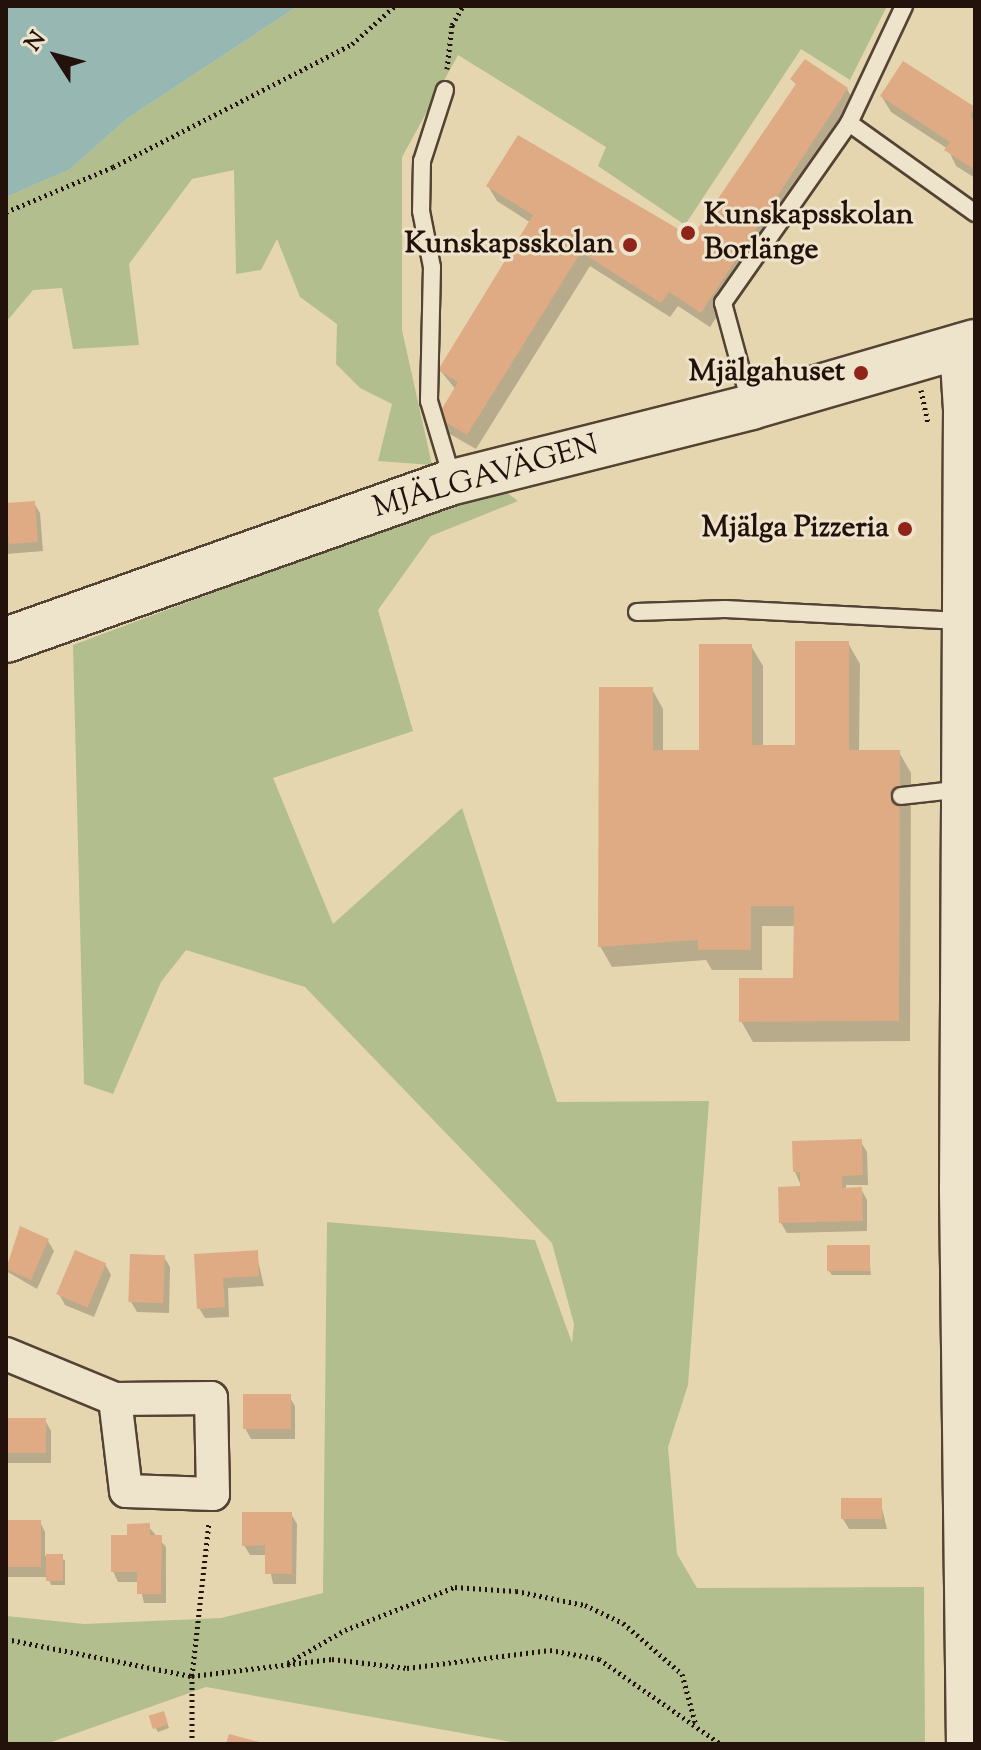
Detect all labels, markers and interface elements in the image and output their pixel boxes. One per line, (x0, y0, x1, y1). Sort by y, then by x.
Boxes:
north arrow (16, 16, 96, 96)
text: N (18, 25, 55, 58)
place label: Kunskapsskolan Borlänge (704, 198, 914, 268)
marker: Kunskapsskolan Borlänge (679, 224, 697, 242)
place label: Kunskapsskolan (404, 227, 614, 263)
marker: Kunskapsskolan (621, 236, 639, 254)
place label: Mjälgahuset (689, 355, 845, 391)
marker: Mjälgahuset (852, 364, 870, 382)
street label: MJÄLGAVÄGEN (369, 429, 603, 527)
place label: Mjälga Pizzeria (701, 511, 889, 547)
marker: Mjälga Pizzeria (896, 520, 914, 538)

